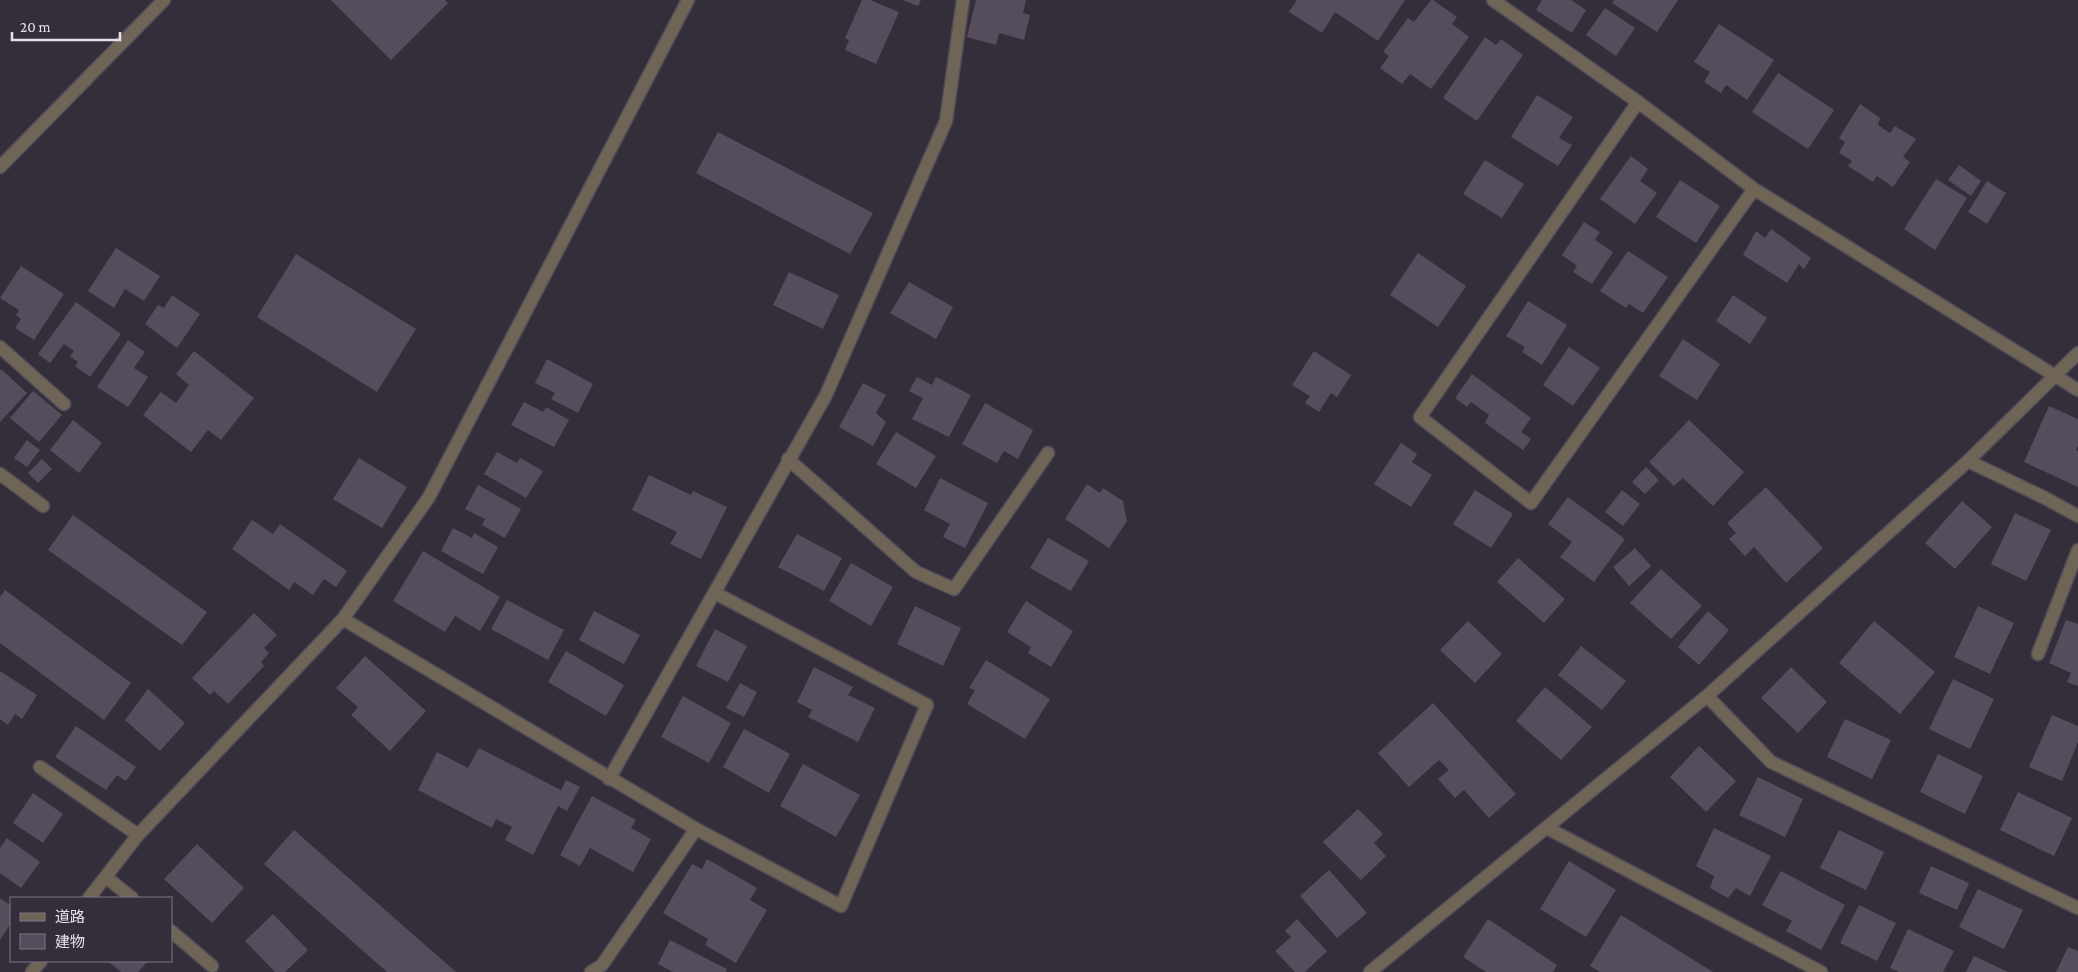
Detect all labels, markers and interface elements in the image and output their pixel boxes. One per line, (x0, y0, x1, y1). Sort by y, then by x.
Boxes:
scale bar (12, 10, 120, 42)
text: 20 m (20, 19, 51, 35)
legend (10, 897, 172, 962)
text: 道路 (55, 909, 85, 925)
text: 建物 (55, 934, 85, 950)

